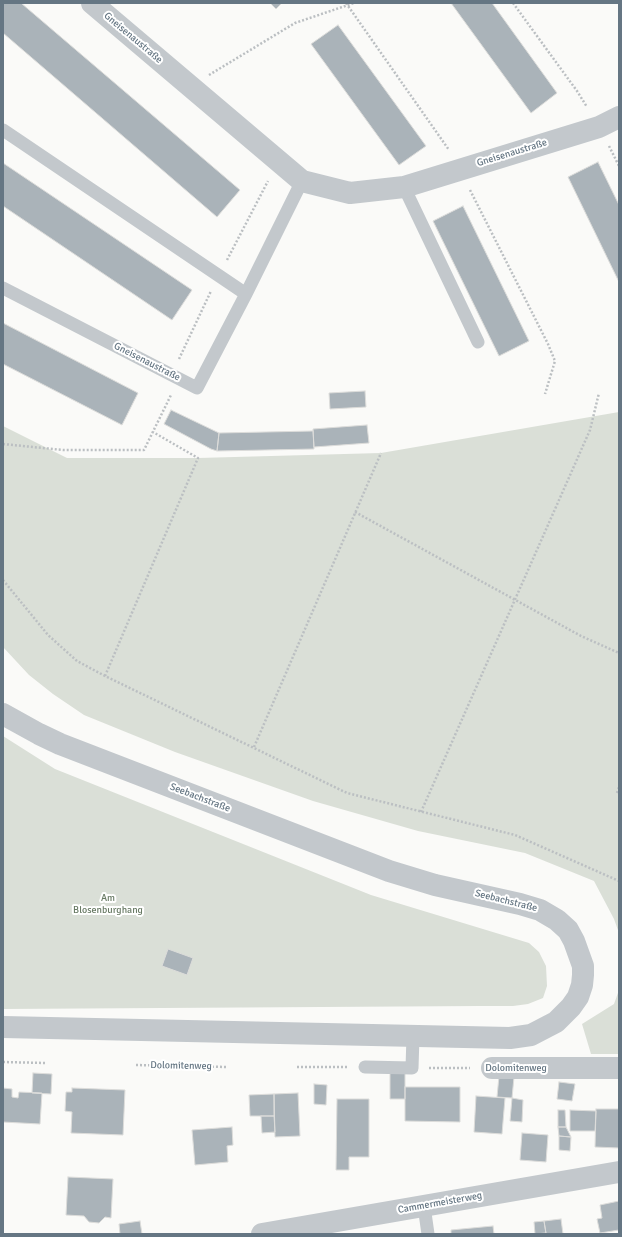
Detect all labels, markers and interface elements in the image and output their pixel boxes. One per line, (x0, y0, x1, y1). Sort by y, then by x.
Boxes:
street label: Gneisenaustraße (101, 10, 165, 66)
street label: Gneisenaustraße (475, 137, 549, 169)
street label: Gneisenaustraße (112, 340, 182, 384)
street label: Seebachstraße (168, 781, 232, 815)
street label: Seebachstraße (474, 887, 538, 915)
park label: Am Blosenburghang (73, 892, 143, 916)
street label: Dolomitenweg (150, 1059, 212, 1073)
street label: Dolomitenweg (485, 1062, 547, 1074)
street label: Cammermeisterweg (397, 1190, 483, 1216)

